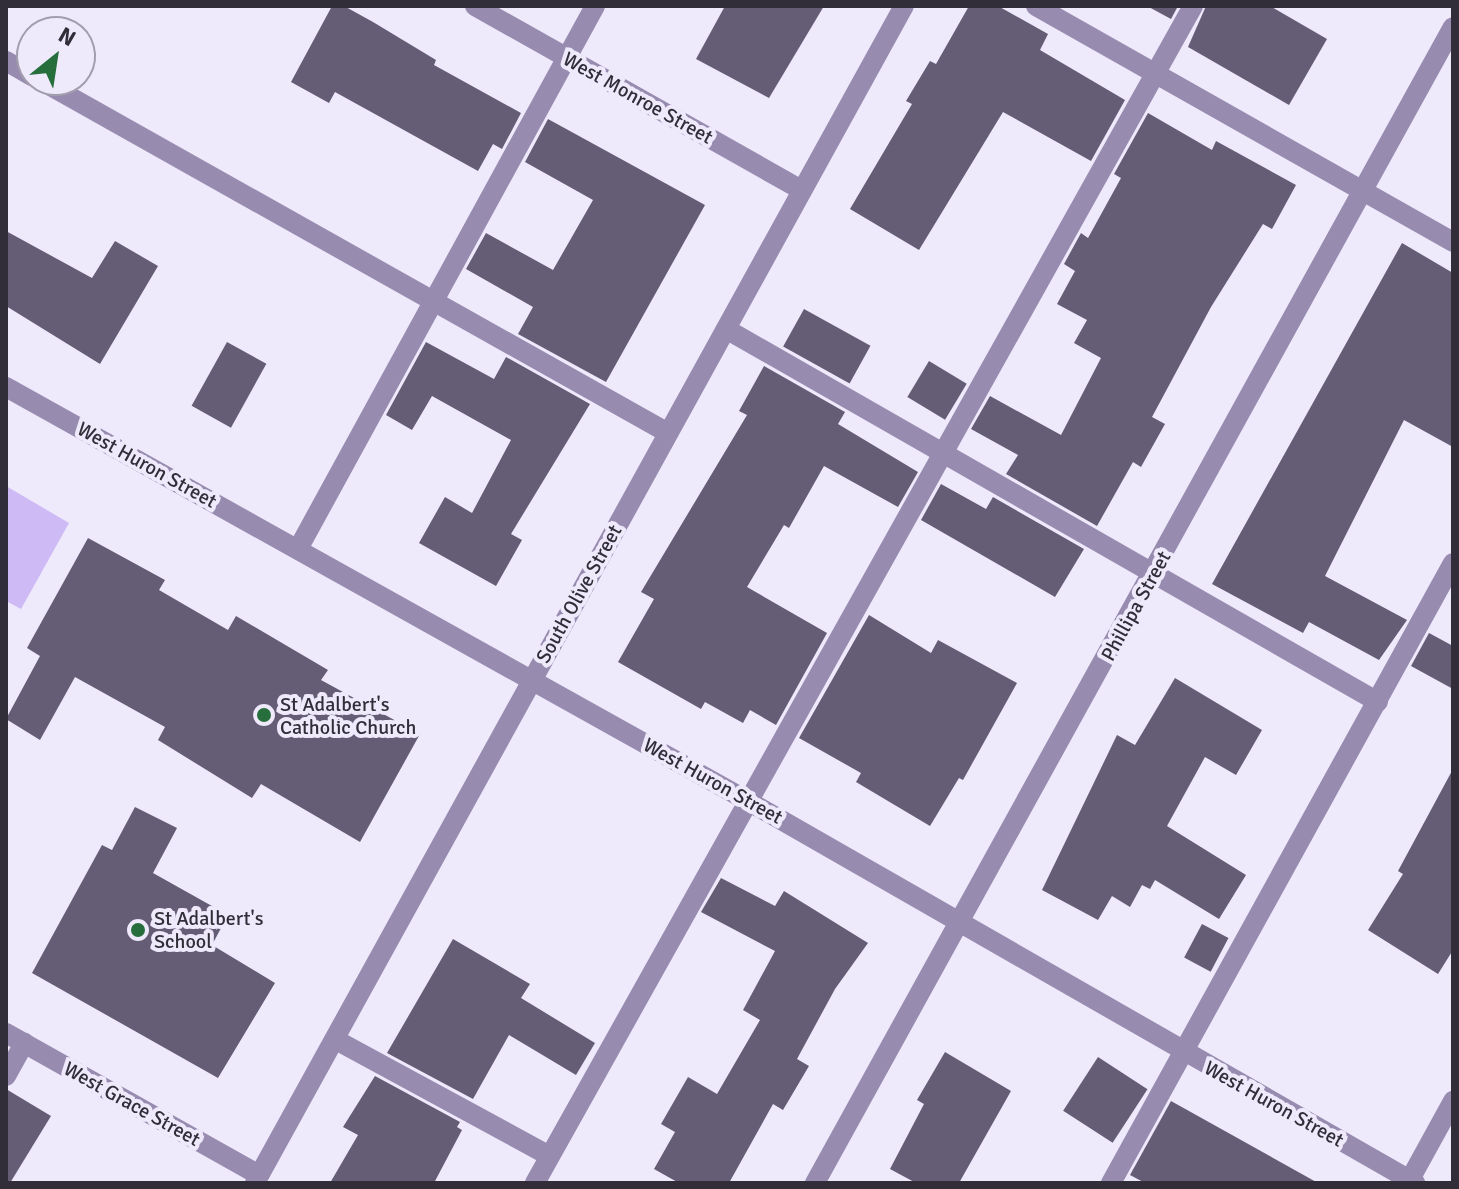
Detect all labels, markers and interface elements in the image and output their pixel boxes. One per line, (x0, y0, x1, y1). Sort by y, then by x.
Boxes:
north arrow (16, 16, 96, 96)
text: N (54, 21, 81, 52)
street label: West Monroe Street (559, 47, 717, 149)
street label: West Huron Street (73, 417, 221, 513)
street label: South Olive Street (531, 521, 627, 667)
street label: Phillipa Street (1096, 547, 1176, 665)
place label: St Adalbert's Catholic Church (280, 692, 416, 739)
marker: St Adalbert's Catholic Church (255, 706, 273, 724)
street label: West Huron Street (639, 733, 787, 829)
place label: St Adalbert's School (154, 906, 263, 953)
marker: St Adalbert's School (129, 921, 147, 939)
street label: West Huron Street (1200, 1056, 1348, 1152)
street label: West Grace Street (60, 1057, 204, 1151)

